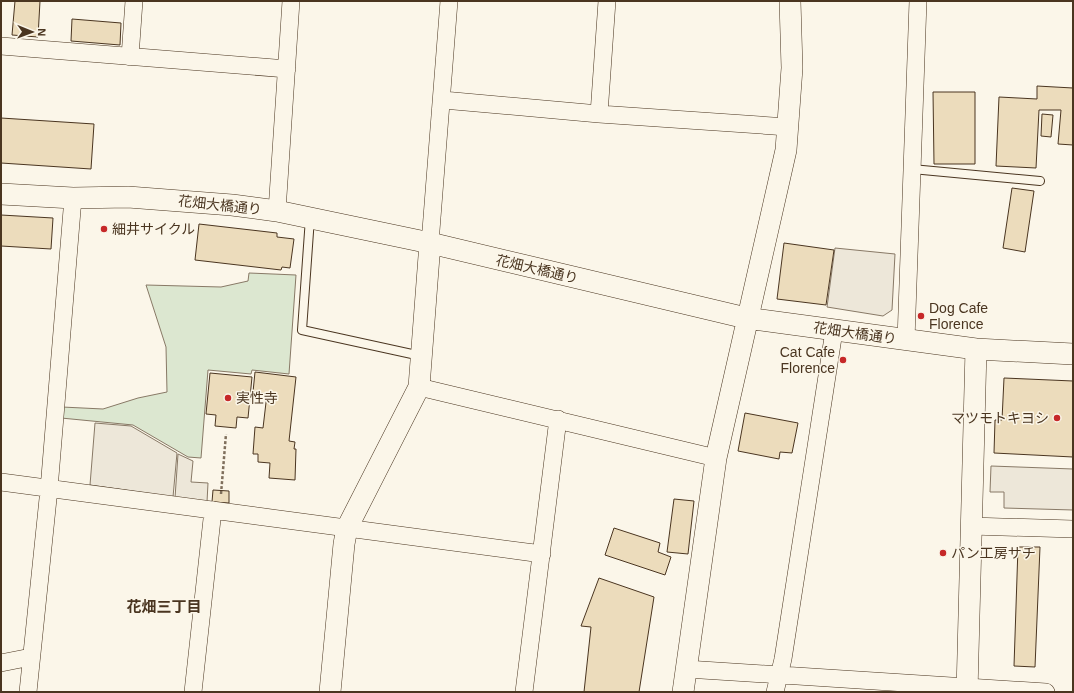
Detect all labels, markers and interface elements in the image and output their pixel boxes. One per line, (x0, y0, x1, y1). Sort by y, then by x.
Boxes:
north arrow (12, 12, 52, 52)
text: N (36, 28, 48, 36)
street label: 花畑大橋通り (177, 193, 263, 217)
place label: 細井サイクル (112, 221, 195, 237)
marker: 細井サイクル (99, 224, 109, 234)
street label: 花畑大橋通り (494, 252, 580, 286)
place label: Dog Cafe Florence (929, 300, 988, 332)
marker: Dog Cafe Florence (916, 311, 926, 321)
street label: 花畑大橋通り (812, 319, 898, 347)
place label: Cat Cafe Florence (780, 344, 835, 376)
marker: Cat Cafe Florence (838, 355, 848, 365)
place label: 実性寺 (236, 390, 278, 406)
marker: 実性寺 (223, 393, 233, 403)
place label: マツモトキヨシ (951, 410, 1049, 426)
marker: マツモトキヨシ (1052, 413, 1062, 423)
place label: パン工房サチ (951, 545, 1036, 561)
marker: パン工房サチ (938, 548, 948, 558)
district label: 花畑三丁目 (126, 598, 202, 615)

